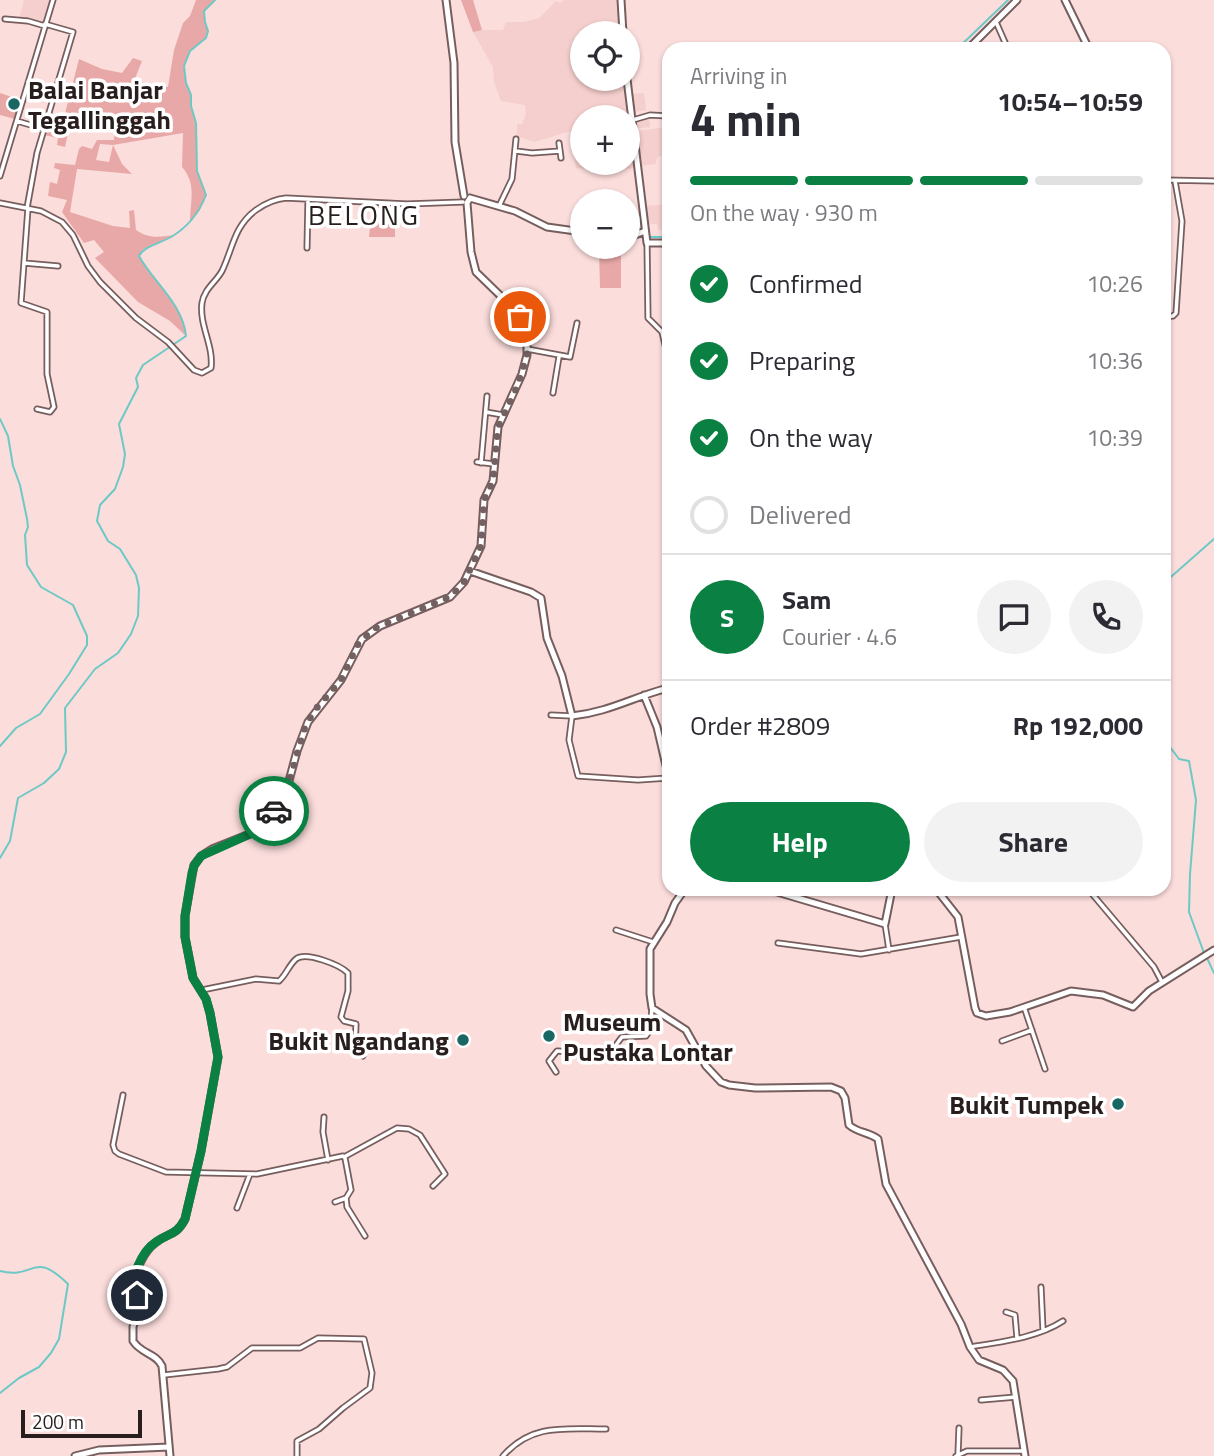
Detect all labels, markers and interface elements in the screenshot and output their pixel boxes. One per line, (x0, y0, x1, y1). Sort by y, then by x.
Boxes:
map controls (570, 21, 640, 259)
button: locate (570, 21, 640, 91)
text: Arriving in (690, 58, 787, 93)
place label: Balai Banjar Tegallinggah (28, 70, 171, 139)
text: 10:54–10:59 (997, 82, 1143, 121)
text: 4 min (690, 84, 802, 154)
marker: Balai Banjar Tegallinggah (6, 96, 22, 112)
button: + (570, 105, 640, 175)
button: − (570, 189, 640, 259)
district label: BELONG (308, 193, 420, 236)
text: On the way · 930 m (690, 195, 878, 230)
text: Confirmed (749, 264, 863, 303)
icon: check (690, 265, 728, 303)
text: 10:26 (1086, 266, 1143, 301)
pin (490, 287, 550, 347)
icon: bag (501, 298, 539, 336)
text: Preparing (749, 341, 855, 380)
icon: check (690, 342, 728, 380)
text: 10:36 (1086, 343, 1143, 378)
text: On the way (749, 418, 873, 457)
icon: check (690, 419, 728, 457)
text: 10:39 (1086, 420, 1143, 455)
text: Delivered (749, 495, 852, 534)
text: Sam (782, 580, 831, 619)
button: chat (977, 580, 1051, 654)
button: phone (1069, 580, 1143, 654)
text: S (720, 598, 734, 637)
text: Courier · 4.6 (782, 619, 897, 654)
text: Order #2809 (690, 706, 830, 745)
text: Rp 192,000 (1013, 706, 1143, 745)
courier (239, 776, 309, 846)
icon: car (255, 792, 293, 830)
button: Help (690, 802, 910, 882)
button: Share (924, 802, 1143, 882)
place label: Museum Pustaka Lontar (563, 1002, 733, 1071)
place label: Bukit Ngandang (268, 1021, 449, 1060)
marker: Museum Pustaka Lontar (541, 1028, 557, 1044)
marker: Bukit Ngandang (455, 1032, 471, 1048)
place label: Bukit Tumpek (949, 1085, 1105, 1124)
marker: Bukit Tumpek (1110, 1096, 1126, 1112)
pin (107, 1265, 167, 1325)
icon: home (118, 1276, 156, 1314)
scale bar (21, 1407, 142, 1439)
text: 200 m (32, 1407, 84, 1436)

